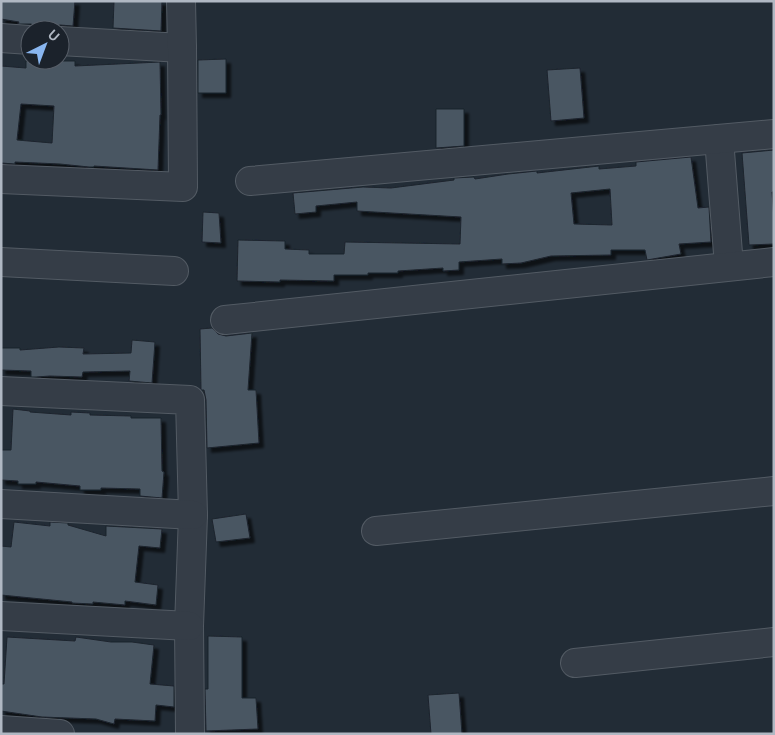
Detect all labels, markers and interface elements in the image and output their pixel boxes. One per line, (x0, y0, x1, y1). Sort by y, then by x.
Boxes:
north arrow (20, 20, 70, 70)
text: U (43, 27, 62, 46)

